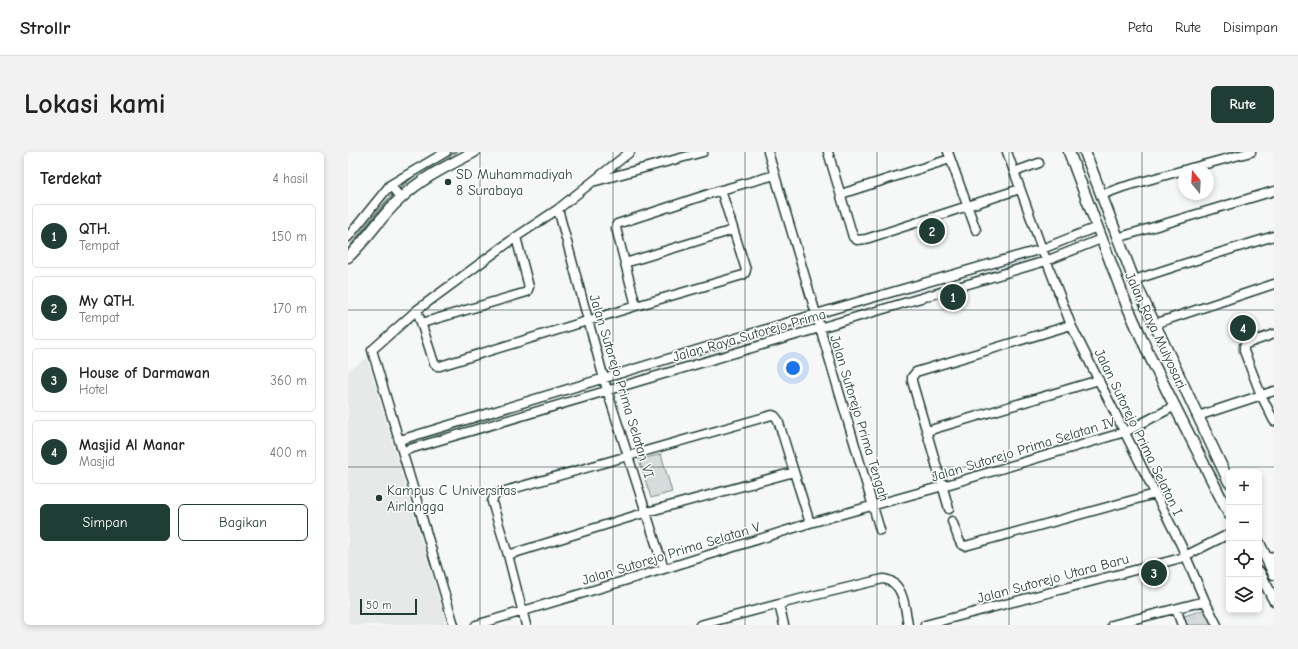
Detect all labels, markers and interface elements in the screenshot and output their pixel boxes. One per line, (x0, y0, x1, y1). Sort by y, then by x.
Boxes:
text: Strollr (20, 17, 70, 39)
text: Peta (1128, 19, 1153, 36)
text: Rute (1175, 19, 1201, 36)
text: Disimpan (1223, 19, 1278, 36)
button: Rute (1211, 86, 1274, 123)
text: Lokasi kami (24, 88, 166, 120)
north arrow (1178, 164, 1214, 200)
place label: SD Muhammadiyah 8 Surabaya (456, 166, 573, 199)
text: Terdekat (40, 169, 102, 188)
text: 4 hasil (272, 171, 308, 186)
marker: SD Muhammadiyah 8 Surabaya (443, 177, 453, 187)
pin: 2 (919, 216, 945, 246)
text: QTH. (79, 220, 110, 238)
text: 1 (51, 229, 57, 244)
text: 150 m (272, 229, 307, 244)
text: Tempat (79, 238, 119, 253)
street label: Jalan Raya Mulyosari (1121, 269, 1190, 391)
pin: 1 (940, 282, 966, 312)
text: My QTH. (79, 292, 135, 310)
street label: Jalan Sutorejo Prima Selatan VI (585, 292, 658, 480)
text: 2 (51, 301, 57, 316)
text: 170 m (273, 301, 307, 316)
street label: Jalan Raya Sutorejo Prima (671, 305, 828, 366)
text: Tempat (79, 310, 119, 325)
pin: 4 (1230, 313, 1256, 343)
street label: Jalan Sutorejo Prima Tengah (826, 333, 893, 503)
street label: Jalan Sutorejo Prima Selatan I (1091, 346, 1186, 519)
your location (783, 358, 803, 378)
text: House of Darmawan (79, 364, 210, 382)
text: 3 (51, 373, 57, 388)
text: 360 m (270, 373, 307, 388)
text: Hotel (79, 382, 108, 397)
street label: Jalan Sutorejo Prima Selatan IV (929, 413, 1118, 486)
text: Masjid Al Manar (79, 436, 185, 454)
text: 4 (51, 445, 57, 460)
text: 400 m (270, 445, 307, 460)
text: Masjid (79, 454, 115, 469)
map controls (1226, 469, 1262, 613)
button: + (1226, 469, 1262, 505)
place label: Kampus C Universitas Airlangga (387, 482, 517, 515)
marker: Kampus C Universitas Airlangga (374, 493, 384, 503)
button: Simpan (40, 504, 170, 541)
button: Bagikan (178, 504, 308, 541)
button: − (1226, 505, 1262, 541)
street label: Jalan Sutorejo Prima Selatan V (580, 518, 763, 589)
button: locate (1226, 541, 1262, 577)
street label: Jalan Sutorejo Utara Baru (975, 550, 1131, 607)
pin: 3 (1141, 558, 1167, 588)
button: layers (1226, 577, 1262, 613)
scale bar (360, 597, 417, 616)
text: 50 m (366, 599, 391, 612)

